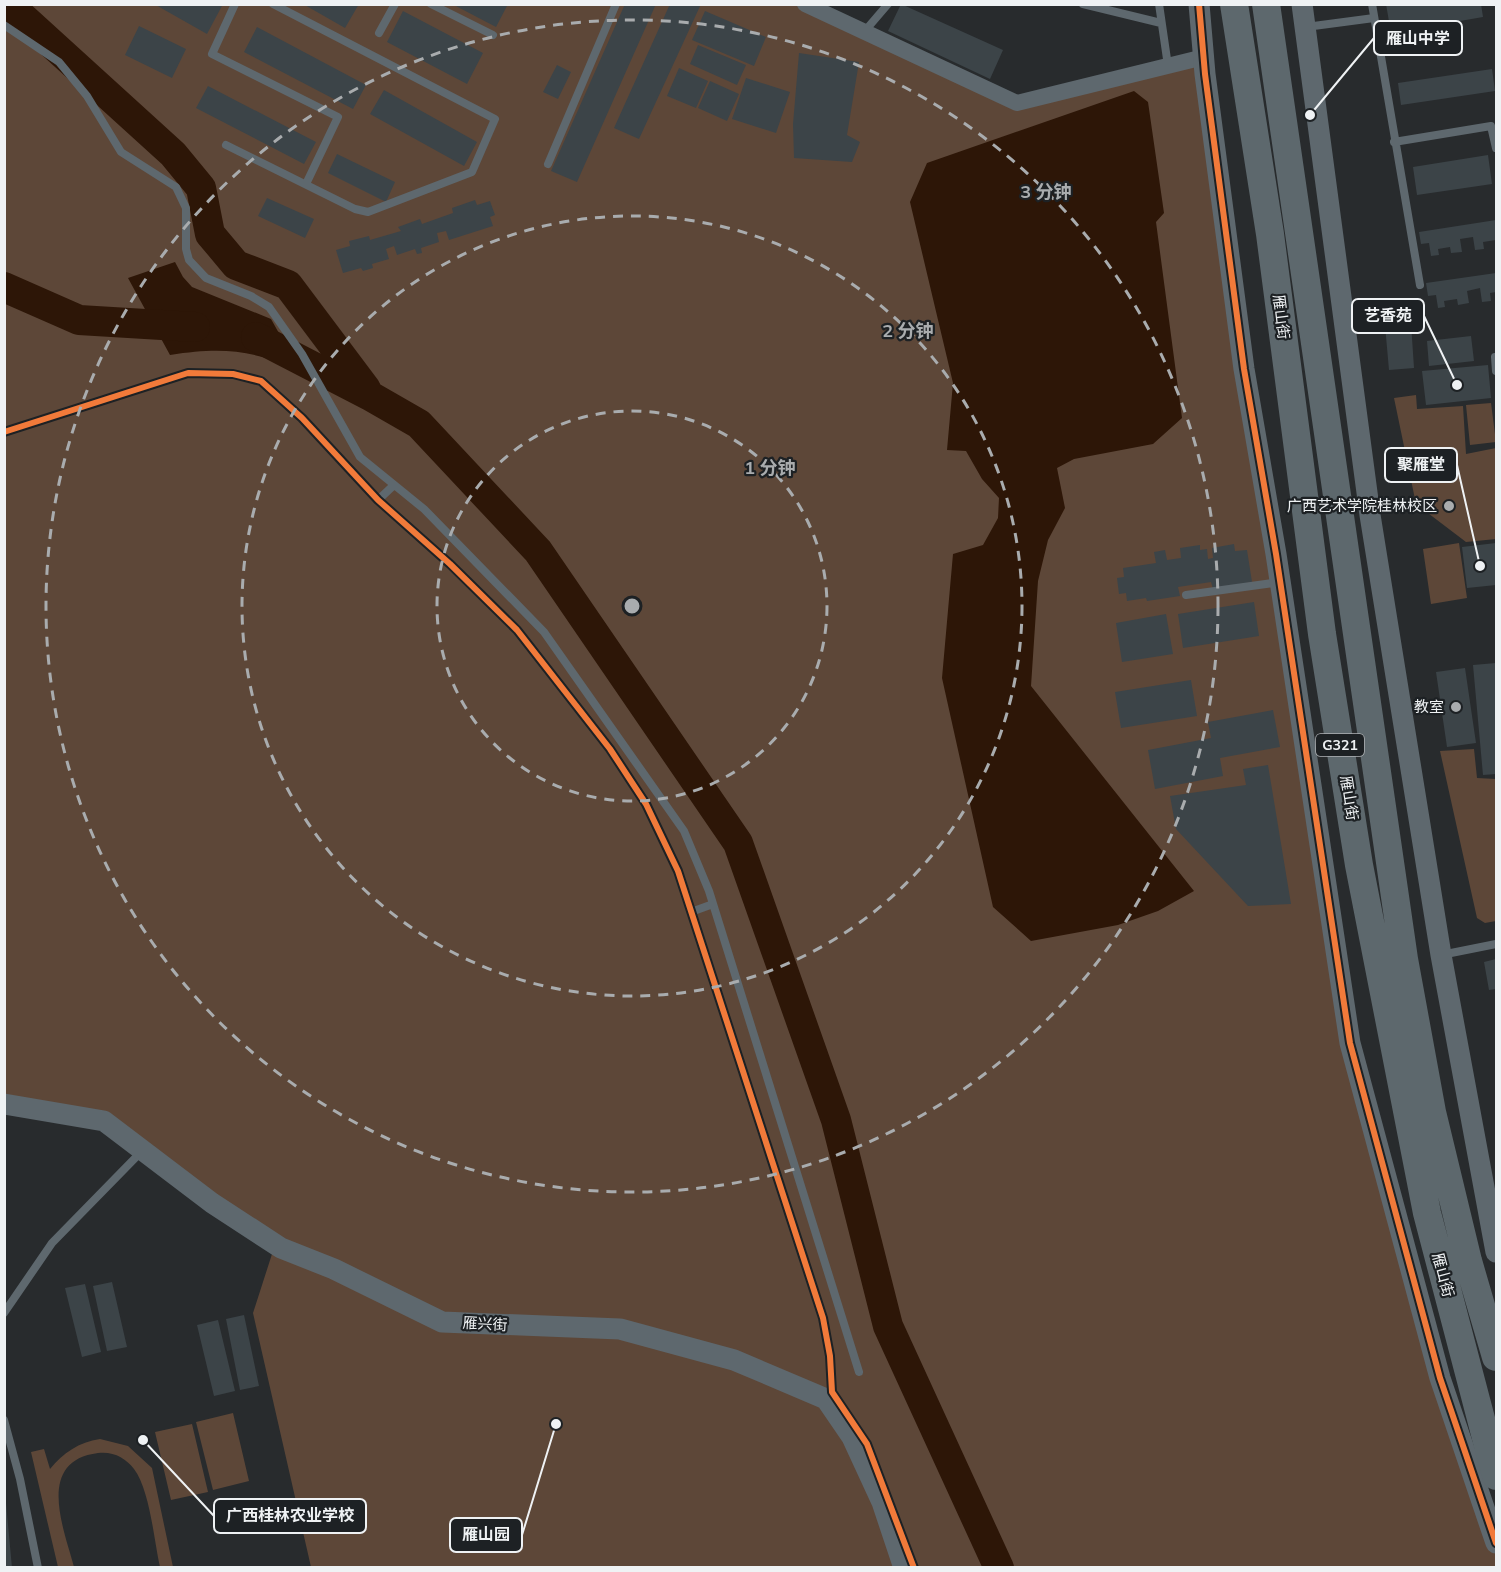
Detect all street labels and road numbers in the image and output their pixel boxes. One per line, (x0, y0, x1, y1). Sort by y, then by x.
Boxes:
street label: 雁山街 (1269, 293, 1294, 340)
road number: G321 (1316, 734, 1364, 756)
street label: 雁山街 (1337, 774, 1362, 822)
street label: 雁山街 (1428, 1251, 1458, 1299)
street label: 雁兴街 (462, 1313, 508, 1334)

